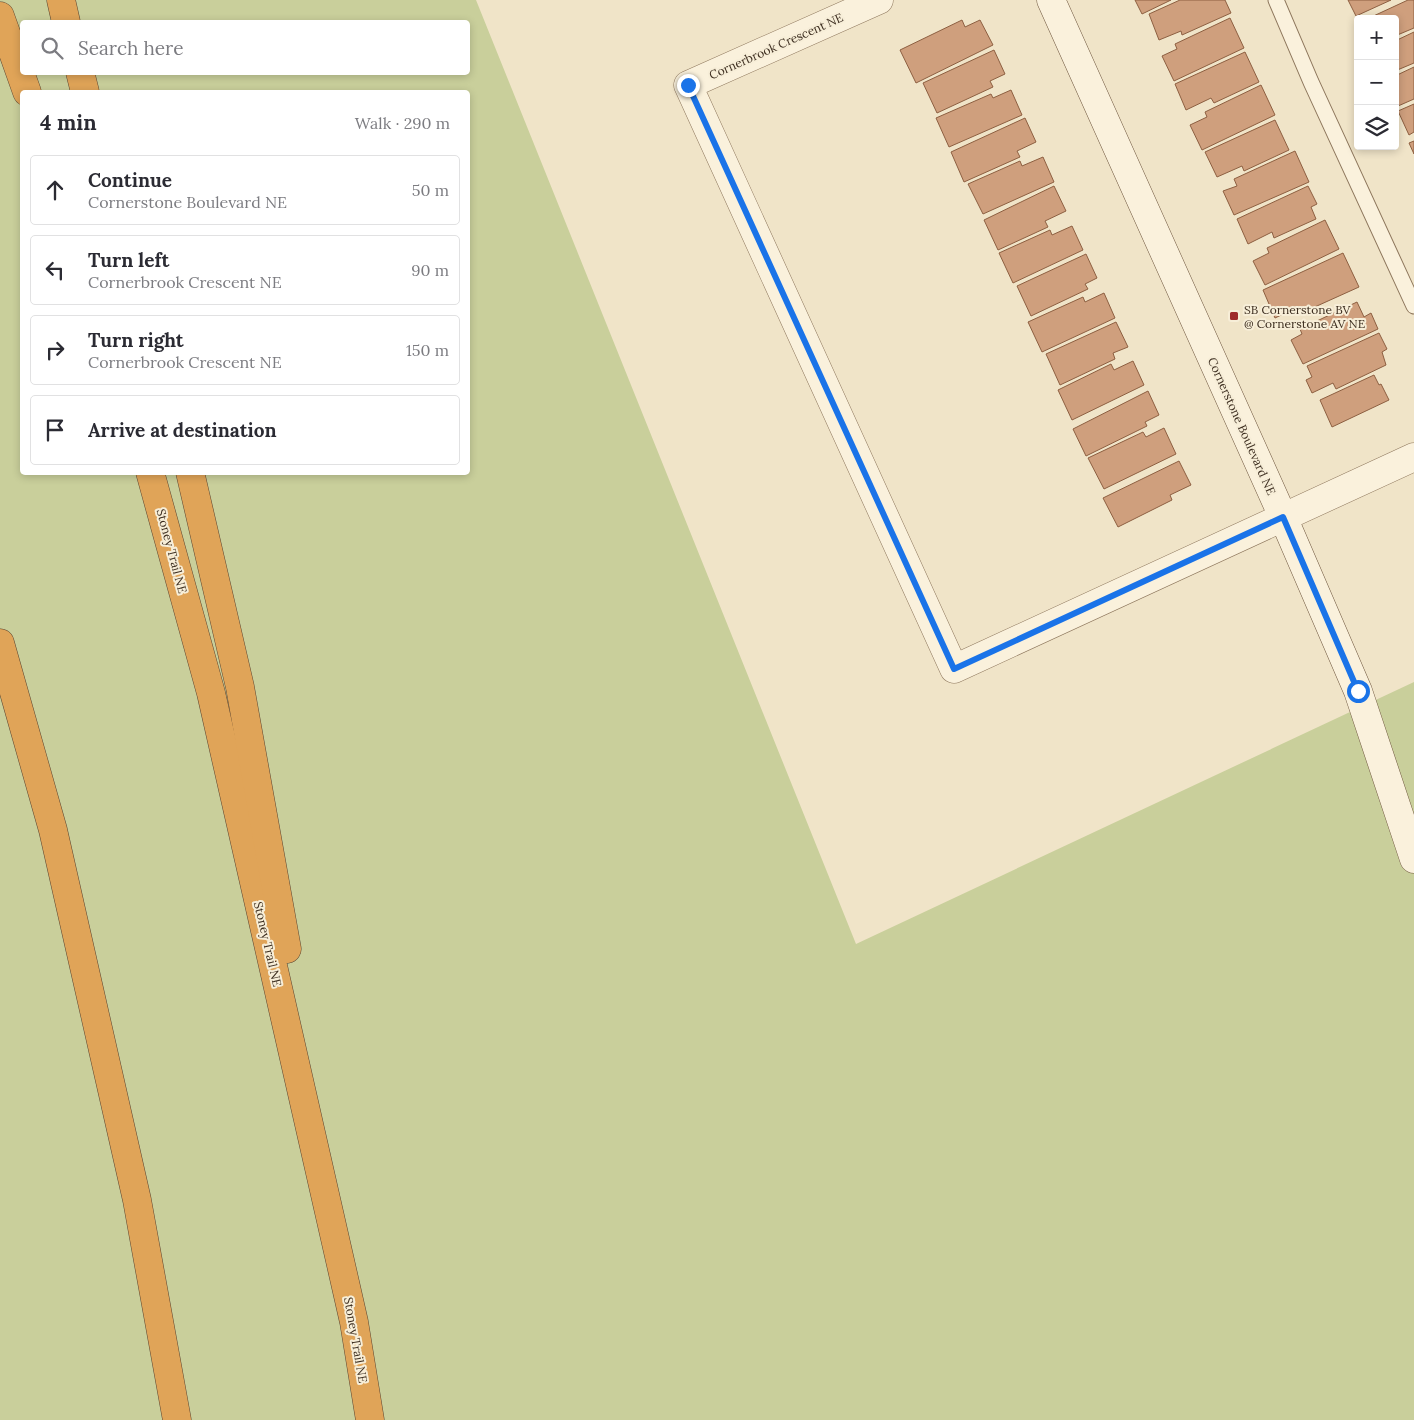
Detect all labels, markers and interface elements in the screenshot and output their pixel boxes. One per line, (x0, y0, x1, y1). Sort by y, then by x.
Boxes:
street label: Cornerbrook Crescent NE (707, 10, 845, 82)
map controls (1354, 15, 1399, 150)
button: + (1354, 15, 1399, 60)
search box (20, 20, 470, 75)
icon: search (38, 34, 66, 62)
text: Search here (78, 36, 184, 60)
button: − (1354, 60, 1399, 105)
route end (677, 74, 700, 97)
button: layers (1354, 105, 1399, 150)
text: 4 min (40, 109, 97, 136)
text: Walk · 290 m (355, 113, 450, 133)
text: Continue (88, 168, 172, 192)
icon: ahead (41, 176, 69, 204)
text: 50 m (412, 180, 449, 200)
text: Cornerstone Boulevard NE (88, 192, 287, 212)
text: Turn left (88, 248, 169, 272)
icon: left (41, 256, 69, 284)
text: 90 m (411, 260, 449, 280)
text: Cornerbrook Crescent NE (88, 272, 282, 292)
place label: SB Cornerstone BV @ Cornerstone AV NE (1244, 302, 1365, 331)
marker: SB Cornerstone BV @ Cornerstone AV NE (1228, 310, 1240, 322)
text: Turn right (88, 328, 184, 352)
icon: right (41, 336, 69, 364)
text: 150 m (406, 340, 449, 360)
text: Cornerbrook Crescent NE (88, 352, 282, 372)
street label: Cornerstone Boulevard NE (1205, 355, 1279, 497)
icon: arrive (41, 416, 69, 444)
text: Arrive at destination (88, 418, 277, 442)
street label: Stoney Trail NE (154, 507, 190, 595)
route start (1347, 680, 1370, 703)
street label: Stoney Trail NE (251, 900, 285, 988)
street label: Stoney Trail NE (341, 1296, 371, 1384)

